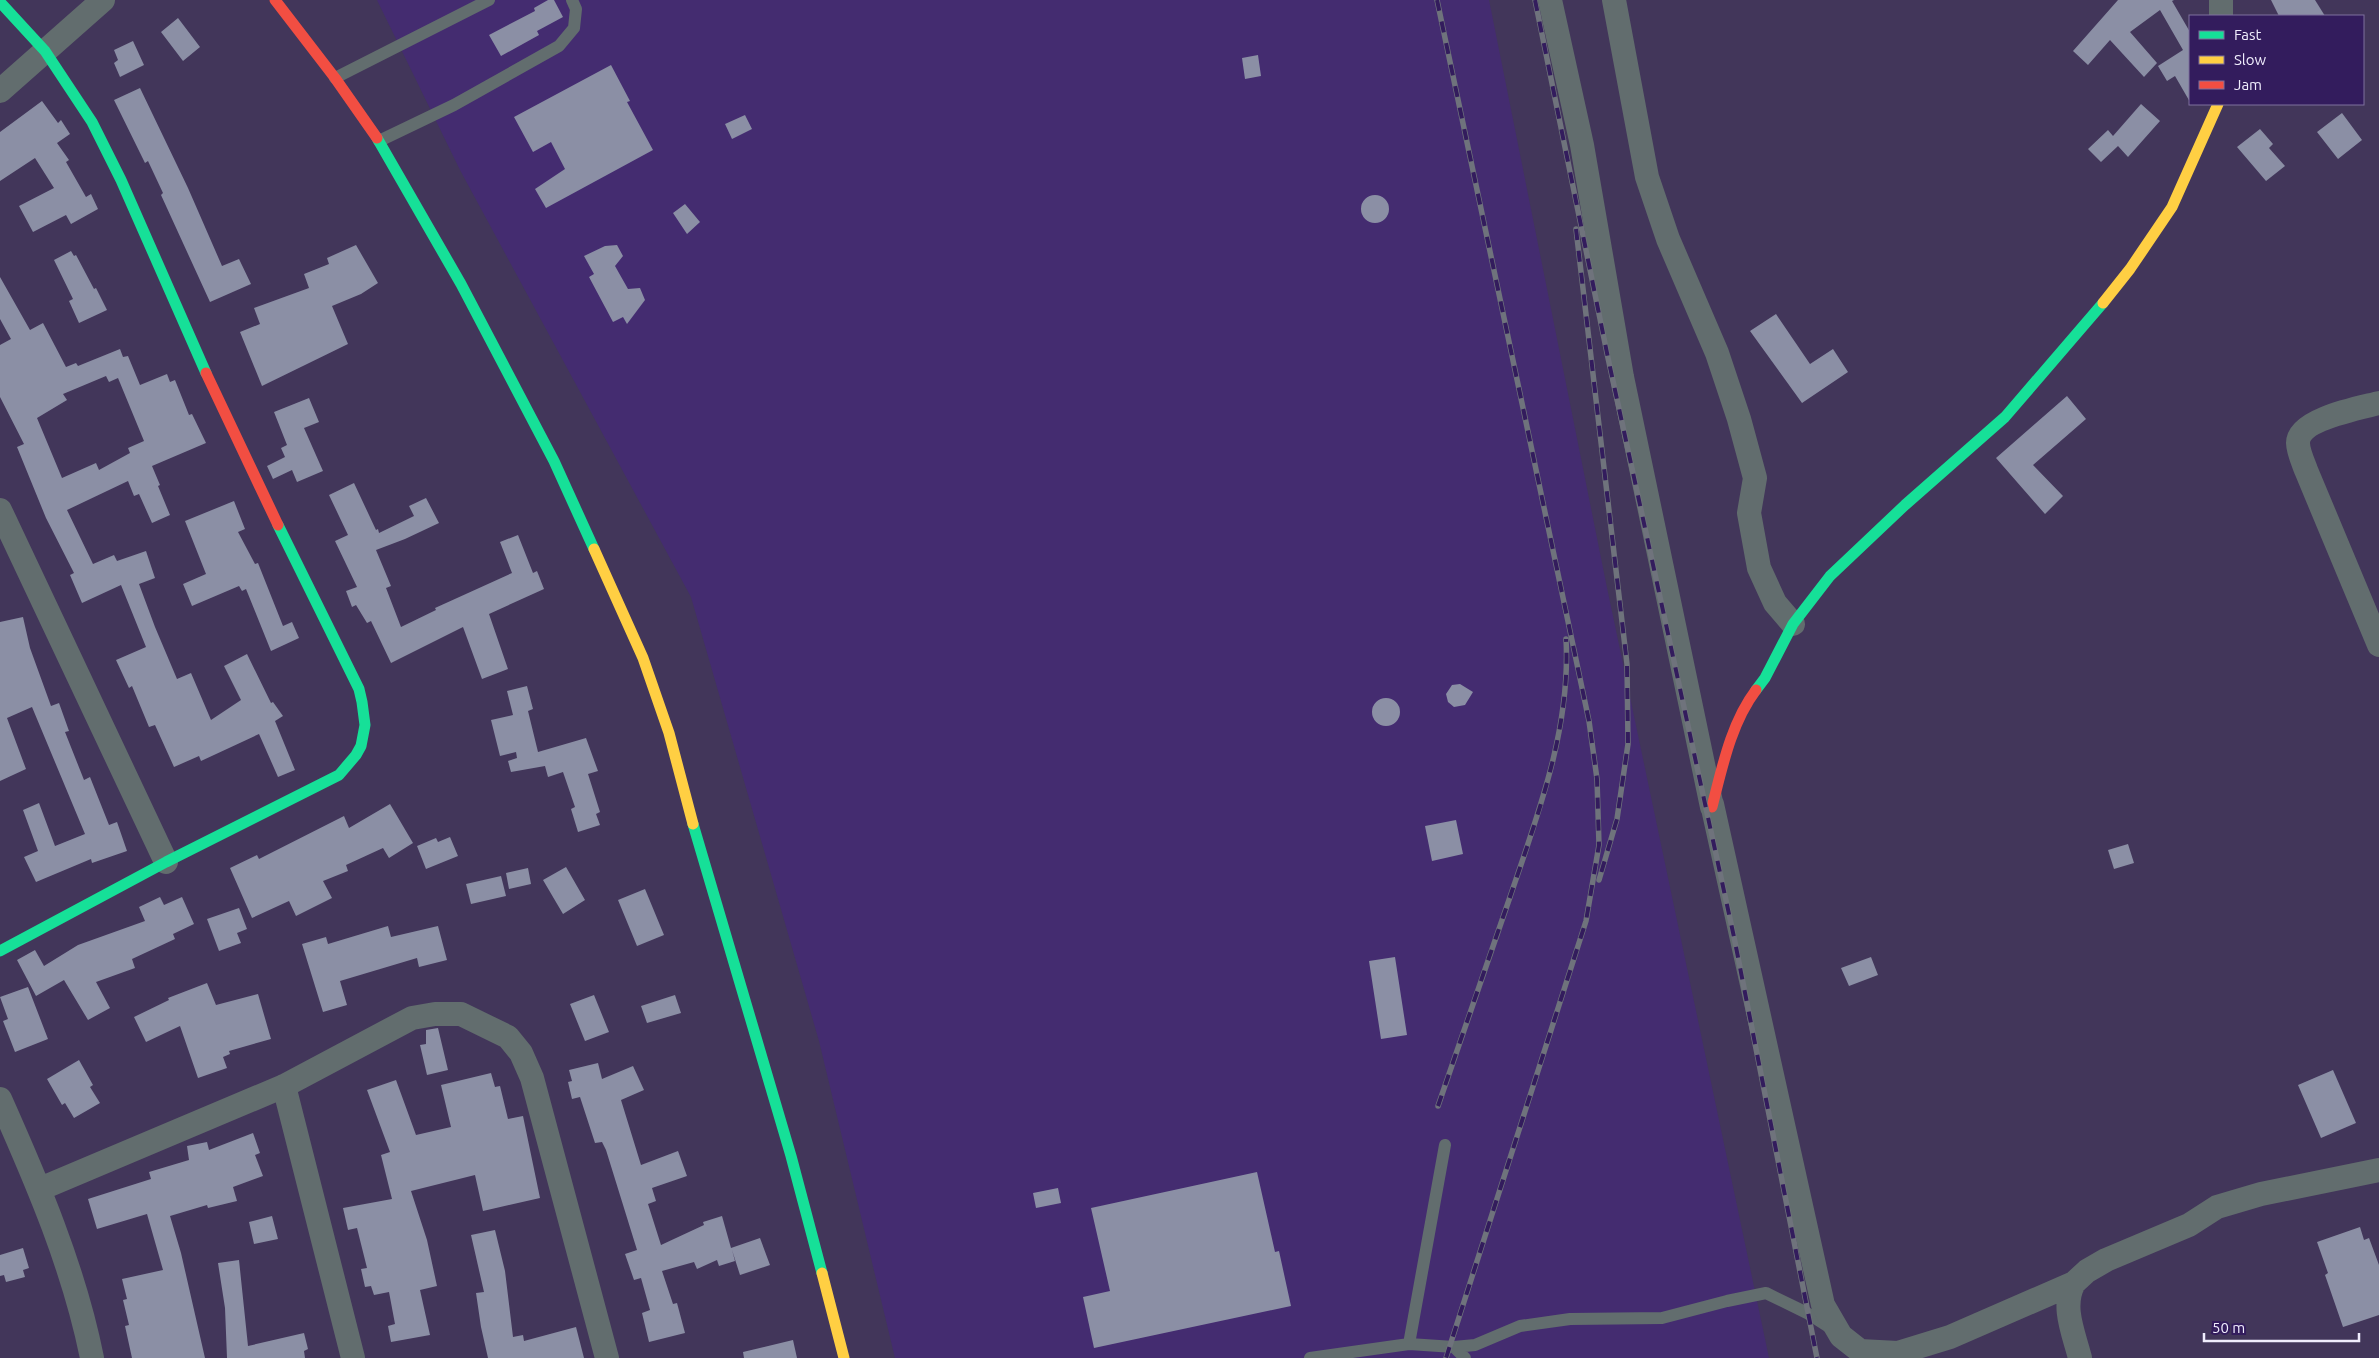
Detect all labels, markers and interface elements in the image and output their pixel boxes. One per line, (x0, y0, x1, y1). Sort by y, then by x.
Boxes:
legend (2189, 15, 2364, 105)
text: Fast (2234, 26, 2262, 43)
text: Slow (2234, 51, 2267, 68)
text: Jam (2234, 76, 2262, 93)
scale bar (2204, 1310, 2359, 1342)
text: 50 m (2212, 1319, 2245, 1336)

